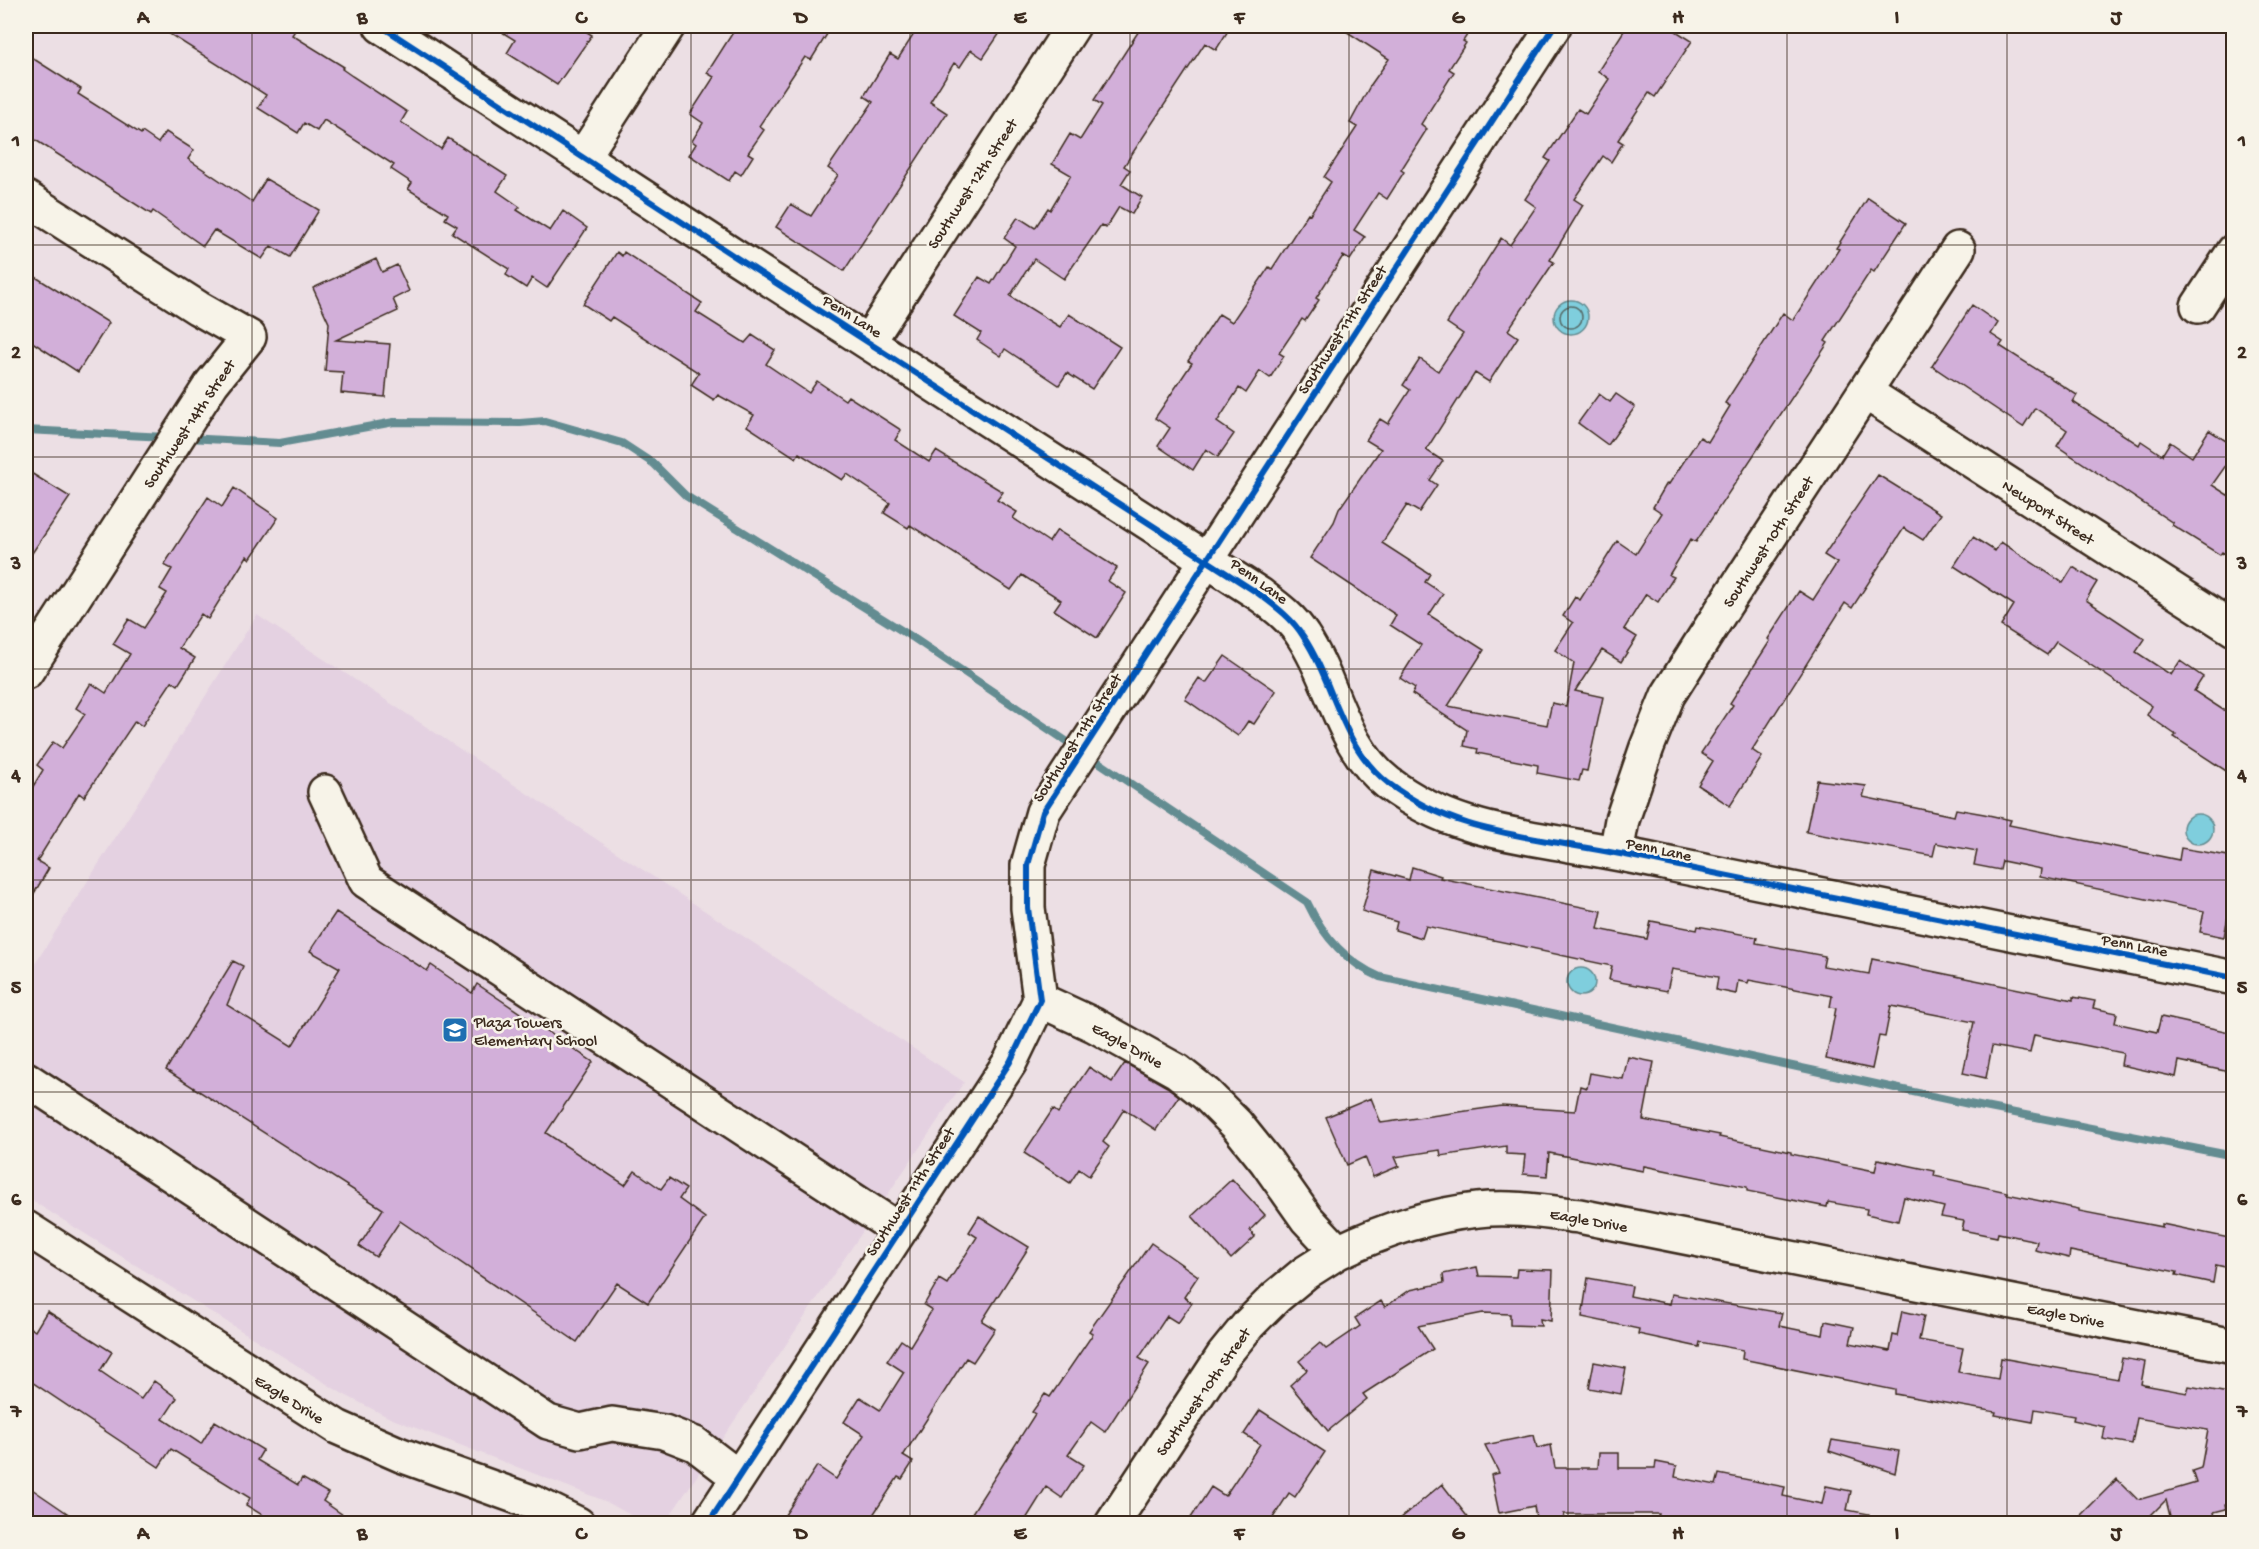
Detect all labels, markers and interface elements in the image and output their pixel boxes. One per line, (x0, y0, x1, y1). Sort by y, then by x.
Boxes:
text: A (136, 8, 151, 31)
text: B (356, 8, 368, 31)
text: C (575, 8, 589, 31)
text: D (792, 8, 808, 31)
text: E (1014, 8, 1028, 31)
text: F (1233, 8, 1246, 31)
text: G (1452, 8, 1466, 31)
text: H (1672, 8, 1684, 31)
text: I (1895, 8, 1900, 31)
text: J (2110, 8, 2123, 31)
street label: Southwest 12th Street (925, 115, 1024, 253)
text: 1 (11, 131, 20, 154)
text: 1 (2237, 131, 2246, 154)
street label: Southwest 11th Street (1295, 262, 1393, 399)
street label: Penn Lane (817, 292, 885, 344)
text: 2 (11, 343, 21, 366)
text: 2 (2237, 343, 2247, 366)
street label: Southwest 14th Street (141, 356, 242, 493)
street label: Southwest 10th Street (1720, 473, 1820, 612)
street label: Newport Street (1997, 477, 2098, 552)
text: 3 (10, 554, 21, 577)
text: 3 (2236, 554, 2247, 577)
street label: Penn Lane (1225, 555, 1291, 611)
street label: Southwest 11th Street (1030, 670, 1128, 807)
text: 4 (10, 766, 21, 789)
text: 4 (2236, 766, 2247, 789)
street label: Penn Lane (1623, 835, 1694, 868)
street label: Penn Lane (2099, 932, 2170, 963)
text: 5 (11, 978, 22, 1001)
text: 5 (2237, 978, 2248, 1001)
school or university icon: Plaza Towers Elementary School (440, 1015, 470, 1045)
place label: Plaza Towers Elementary School (473, 1015, 597, 1052)
street label: Eagle Drive (1087, 1020, 1166, 1075)
street label: Southwest 11th Street (863, 1124, 961, 1261)
text: 6 (11, 1190, 22, 1213)
text: 6 (2237, 1190, 2248, 1213)
street label: Eagle Drive (1548, 1206, 1629, 1239)
street label: Eagle Drive (2025, 1301, 2106, 1334)
street label: Southwest 10th Street (1153, 1324, 1257, 1461)
street label: Eagle Drive (250, 1372, 327, 1430)
text: 7 (10, 1402, 23, 1425)
text: 7 (2236, 1402, 2249, 1425)
text: A (136, 1524, 151, 1547)
text: B (356, 1524, 368, 1547)
text: C (575, 1524, 589, 1547)
text: D (792, 1524, 808, 1547)
text: E (1014, 1524, 1028, 1547)
text: F (1233, 1524, 1246, 1547)
text: G (1452, 1524, 1466, 1547)
text: H (1672, 1524, 1684, 1547)
text: I (1895, 1524, 1900, 1547)
text: J (2110, 1524, 2123, 1547)

